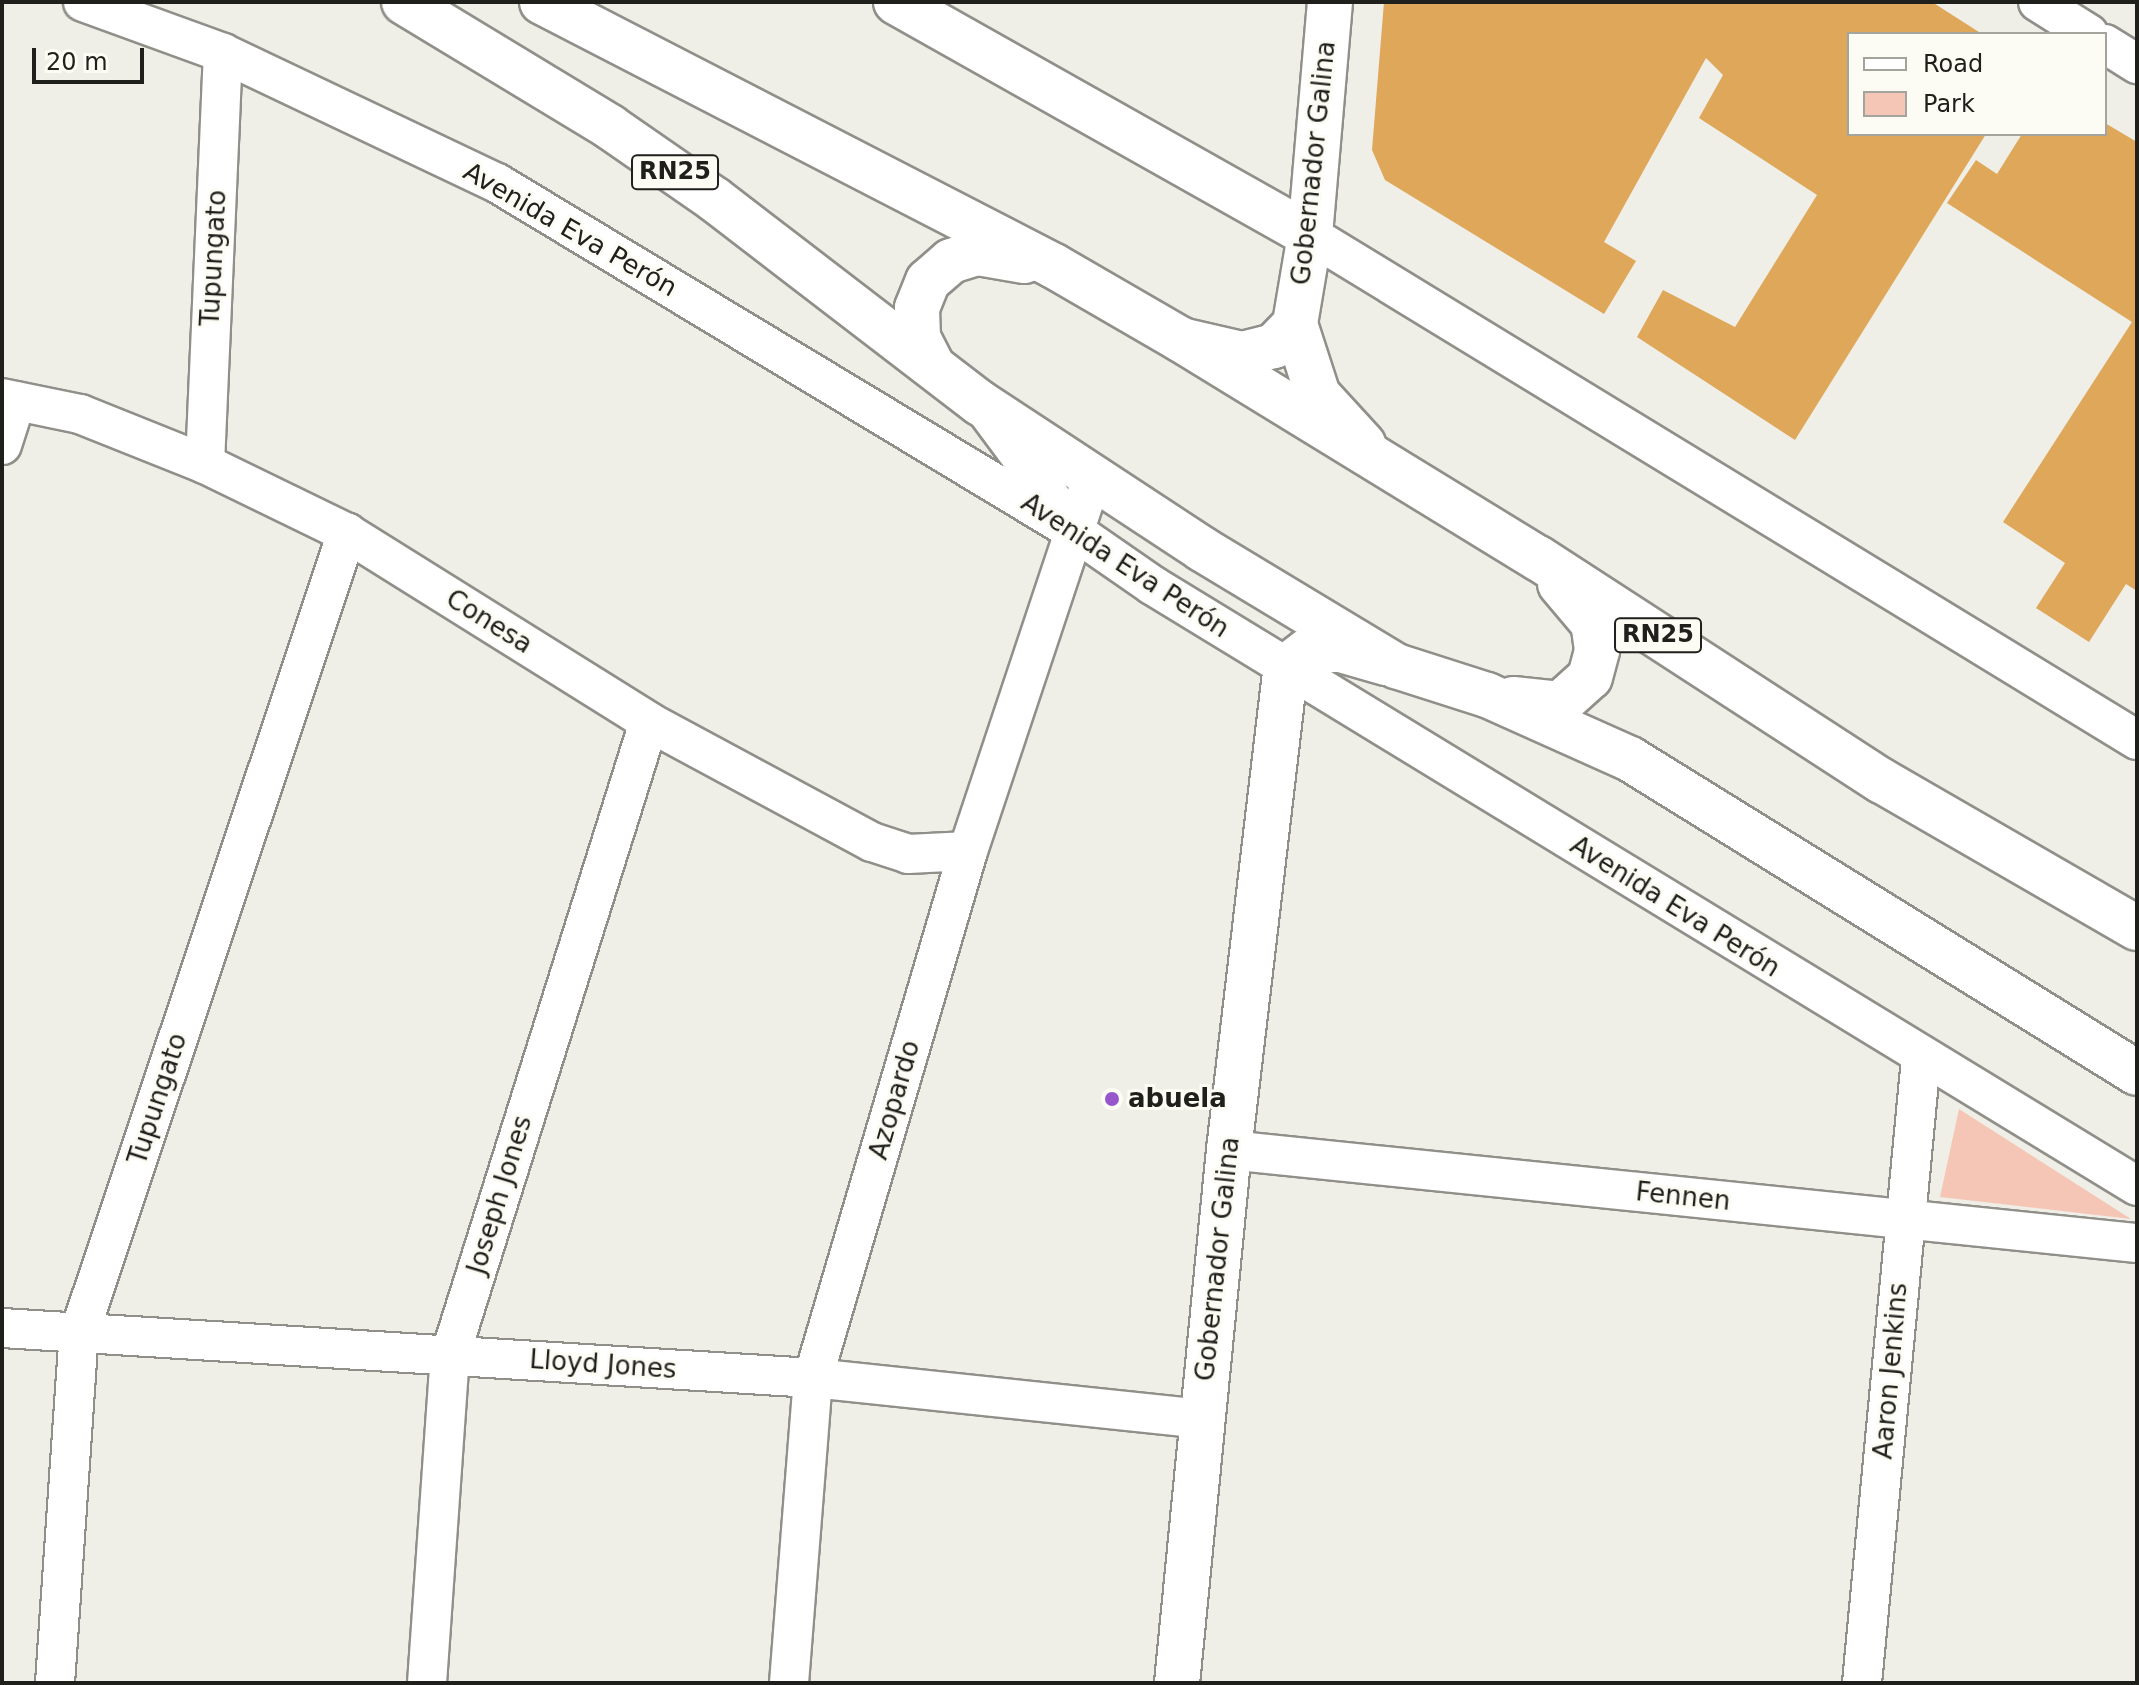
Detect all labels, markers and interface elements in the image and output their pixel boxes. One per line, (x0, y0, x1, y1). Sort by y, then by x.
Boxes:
scale bar (36, 32, 148, 82)
legend (1847, 32, 2107, 136)
street label: Gobernador Galina (1286, 39, 1342, 287)
text: 20 m (46, 48, 108, 76)
text: Road (1923, 50, 1983, 78)
text: Park (1923, 90, 1975, 118)
road number: RN25 (631, 152, 719, 192)
street label: Avenida Eva Perón (458, 156, 682, 304)
street label: Tupungato (195, 189, 233, 327)
street label: Avenida Eva Perón (1015, 487, 1235, 645)
street label: Conesa (440, 583, 538, 661)
road number: RN25 (1614, 615, 1702, 655)
street label: Avenida Eva Perón (1564, 830, 1786, 984)
street label: Tupungato (122, 1029, 194, 1169)
street label: Azopardo (863, 1037, 927, 1163)
place label: abuela (1128, 1083, 1227, 1115)
marker: abuela (1103, 1090, 1121, 1108)
street label: Joseph Jones (461, 1112, 539, 1278)
street label: Gobernador Galina (1190, 1135, 1246, 1383)
street label: Fennen (1634, 1177, 1732, 1217)
street label: Aaron Jenkins (1868, 1282, 1914, 1460)
street label: Lloyd Jones (528, 1344, 678, 1386)

